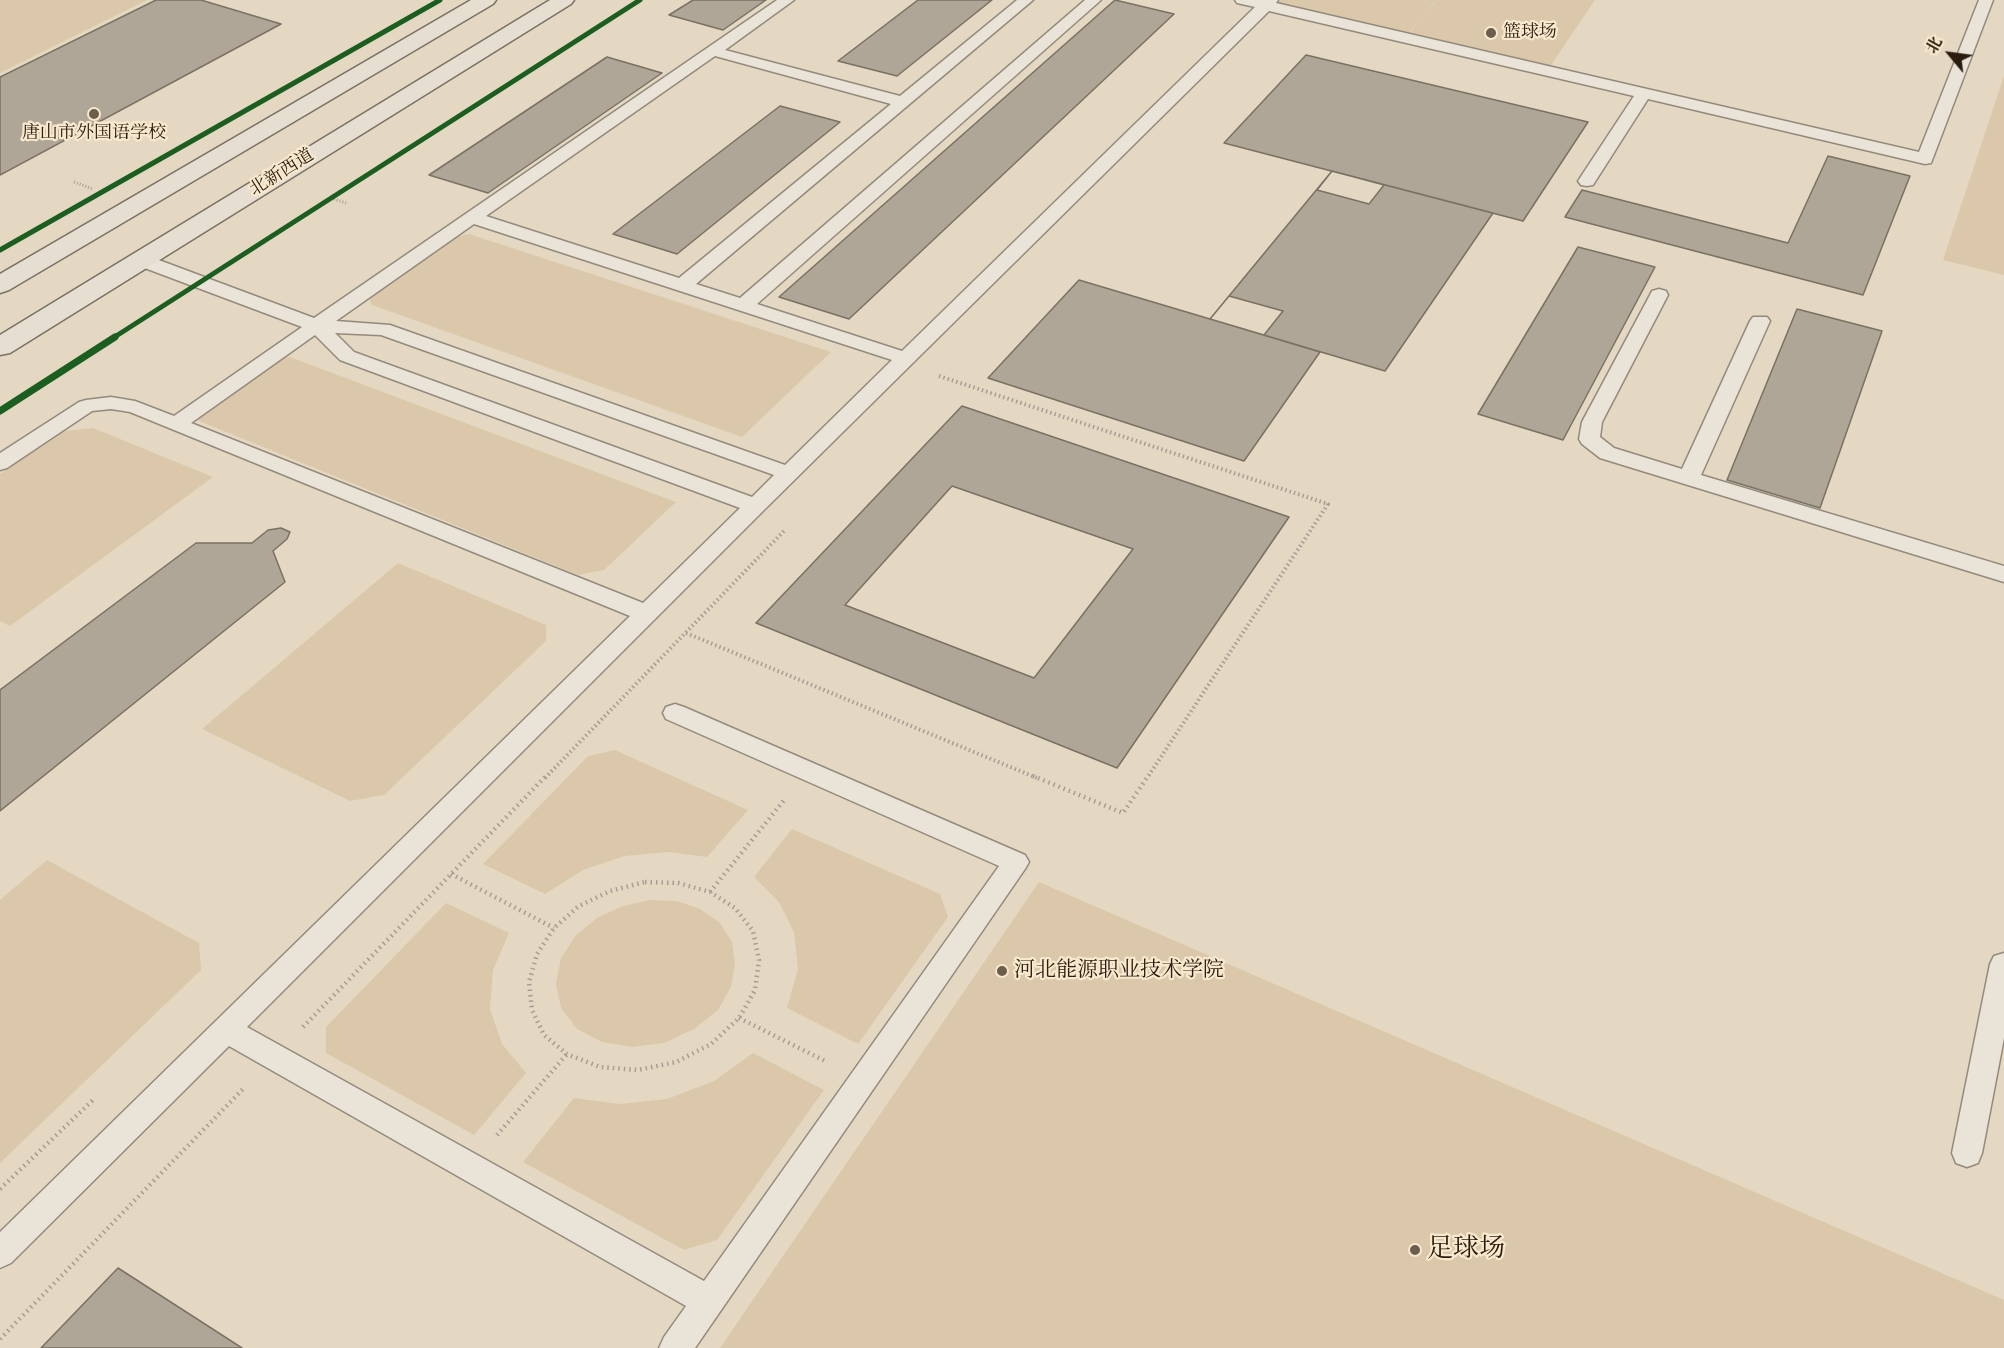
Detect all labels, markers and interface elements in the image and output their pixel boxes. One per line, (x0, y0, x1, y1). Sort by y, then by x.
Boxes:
place label: 篮球场 (1503, 22, 1557, 44)
north arrow (1920, 24, 1980, 84)
marker: 篮球场 (1484, 26, 1498, 40)
text: 北 (1922, 33, 1947, 57)
marker: 唐山市外国语学校 (87, 107, 101, 121)
place label: 唐山市外国语学校 (22, 123, 166, 145)
street label: 北新西道 (246, 145, 318, 201)
place label: 河北能源职业技术学院 (1014, 958, 1224, 984)
marker: 河北能源职业技术学院 (995, 964, 1009, 978)
place label: 足球场 (1427, 1234, 1505, 1266)
marker: 足球场 (1408, 1243, 1422, 1257)

